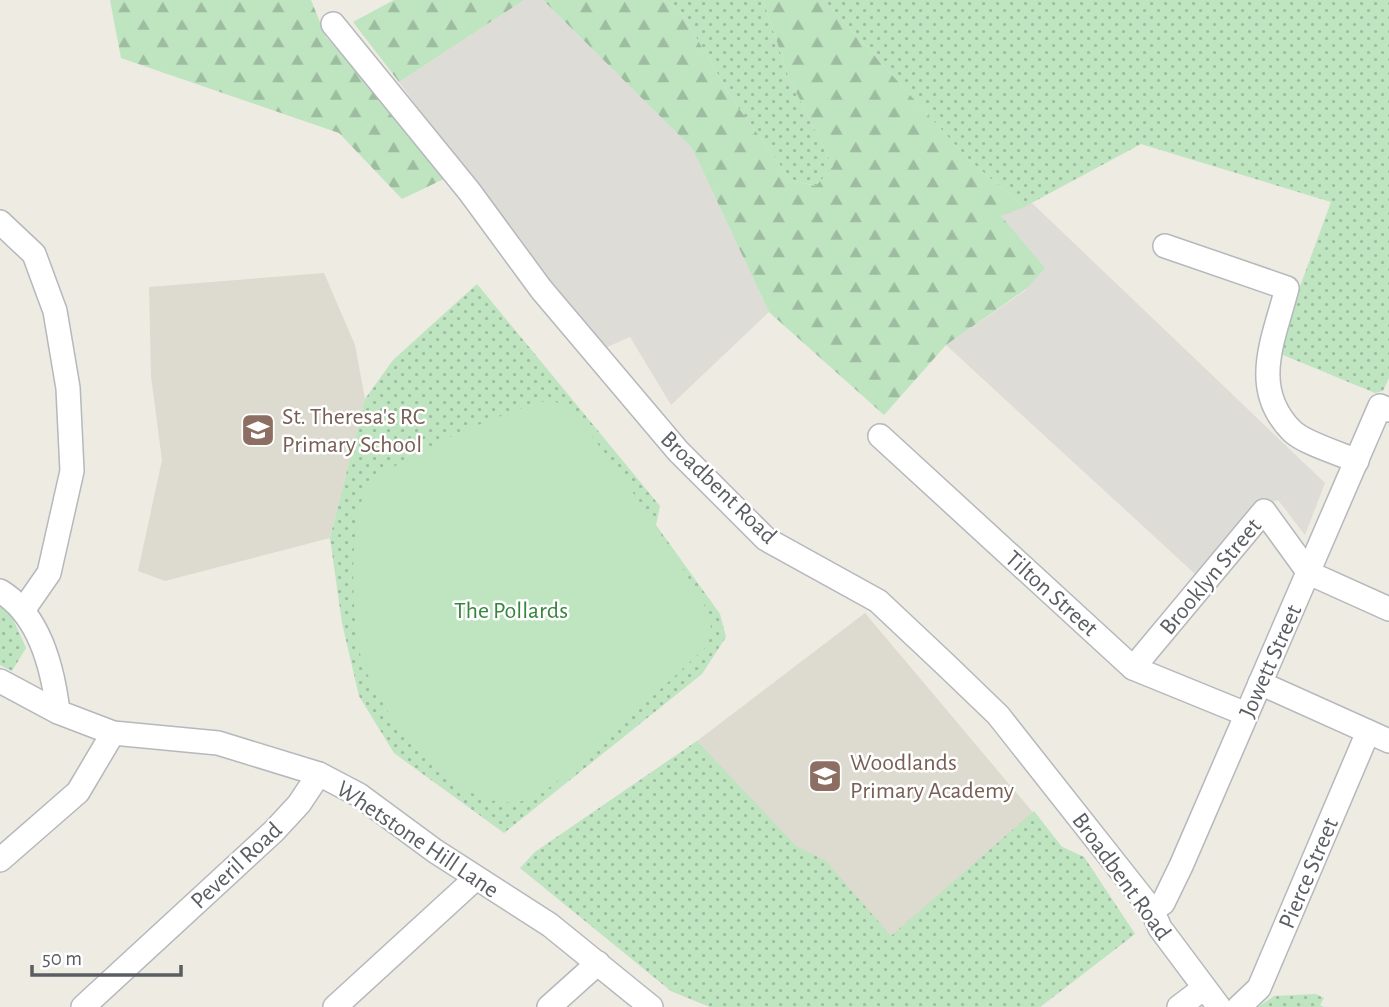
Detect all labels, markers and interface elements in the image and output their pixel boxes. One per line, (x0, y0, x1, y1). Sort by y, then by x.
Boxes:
place label: St. Theresa's RC Primary School (282, 405, 425, 457)
school or university icon: St. Theresa's RC Primary School (239, 411, 277, 449)
street label: Broadbent Road (656, 427, 781, 549)
street label: Brooklyn Street (1155, 514, 1266, 639)
street label: Tilton Street (1000, 546, 1102, 641)
park label: The Pollards (454, 599, 568, 623)
street label: Jowett Street (1235, 601, 1307, 722)
place label: Woodlands Primary Academy (850, 751, 1014, 803)
school or university icon: Woodlands Primary Academy (806, 757, 844, 795)
street label: Whetstone Hill Lane (332, 777, 503, 903)
street label: Broadbent Road (1067, 809, 1175, 945)
street label: Pierce Street (1275, 814, 1343, 932)
street label: Peveril Road (187, 818, 287, 914)
scale bar (32, 934, 180, 978)
text: 50 m (42, 948, 82, 969)

